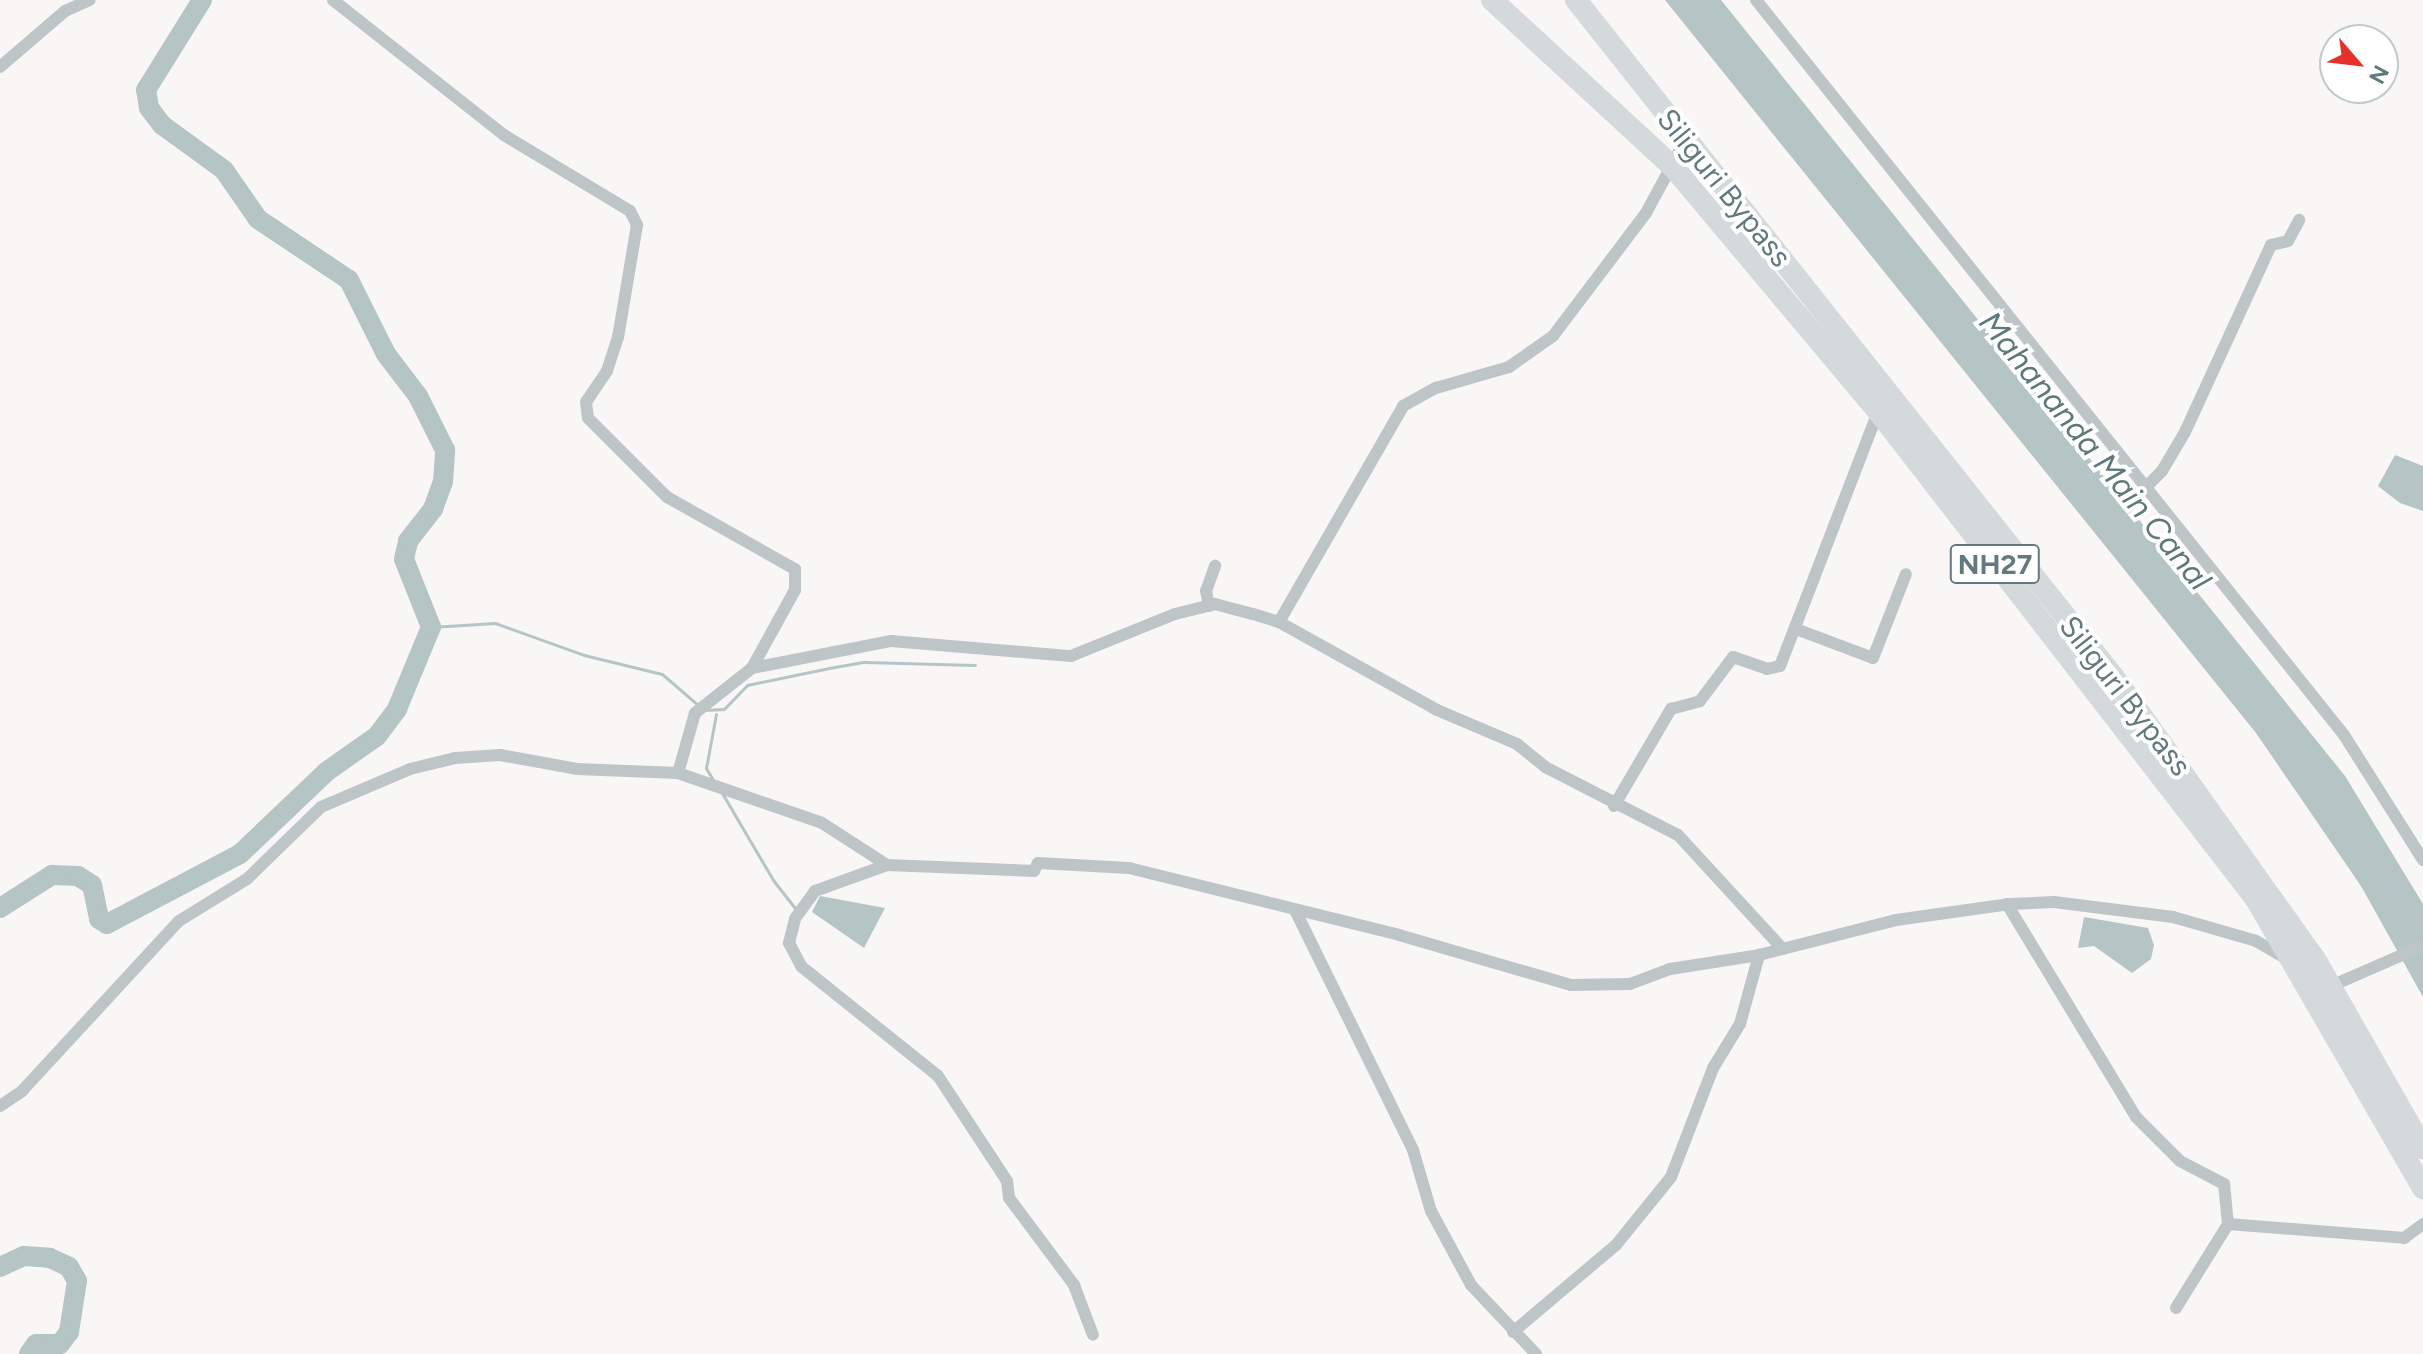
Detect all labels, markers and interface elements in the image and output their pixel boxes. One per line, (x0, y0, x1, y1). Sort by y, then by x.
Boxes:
north arrow (2319, 24, 2399, 104)
text: N (2363, 61, 2395, 88)
street label: Siliguri Bypass (1649, 102, 1799, 274)
water label: Mahananda Main Canal (1971, 304, 2219, 598)
road number: NH27 (1949, 540, 2041, 588)
street label: Siliguri Bypass (2051, 609, 2199, 783)

